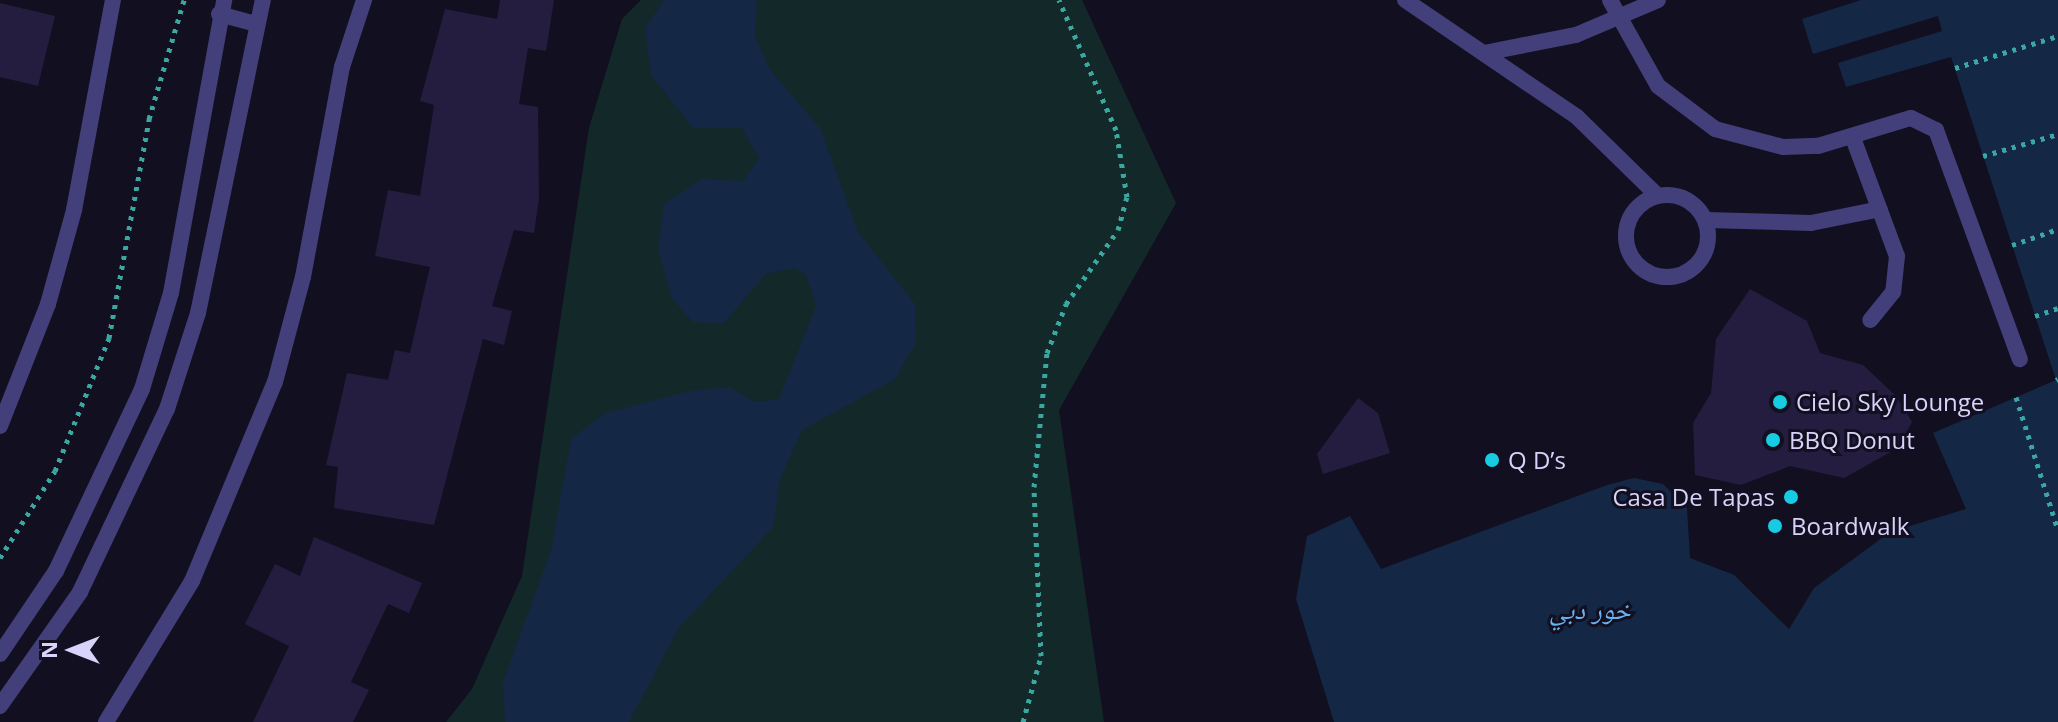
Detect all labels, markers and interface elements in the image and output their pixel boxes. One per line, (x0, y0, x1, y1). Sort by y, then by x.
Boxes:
place label: Cielo Sky Lounge (1796, 388, 1984, 416)
marker: Cielo Sky Lounge (1771, 393, 1789, 411)
place label: BBQ Donut (1789, 426, 1915, 454)
marker: BBQ Donut (1764, 431, 1782, 449)
place label: Q D’s (1508, 446, 1566, 474)
marker: Q D’s (1483, 451, 1501, 469)
place label: Casa De Tapas (1612, 483, 1775, 511)
marker: Casa De Tapas (1782, 488, 1800, 506)
place label: Boardwalk (1791, 512, 1909, 540)
marker: Boardwalk (1766, 517, 1784, 535)
water label: خور دبي (1549, 594, 1631, 626)
north arrow (32, 610, 112, 690)
text: N (33, 641, 63, 659)

